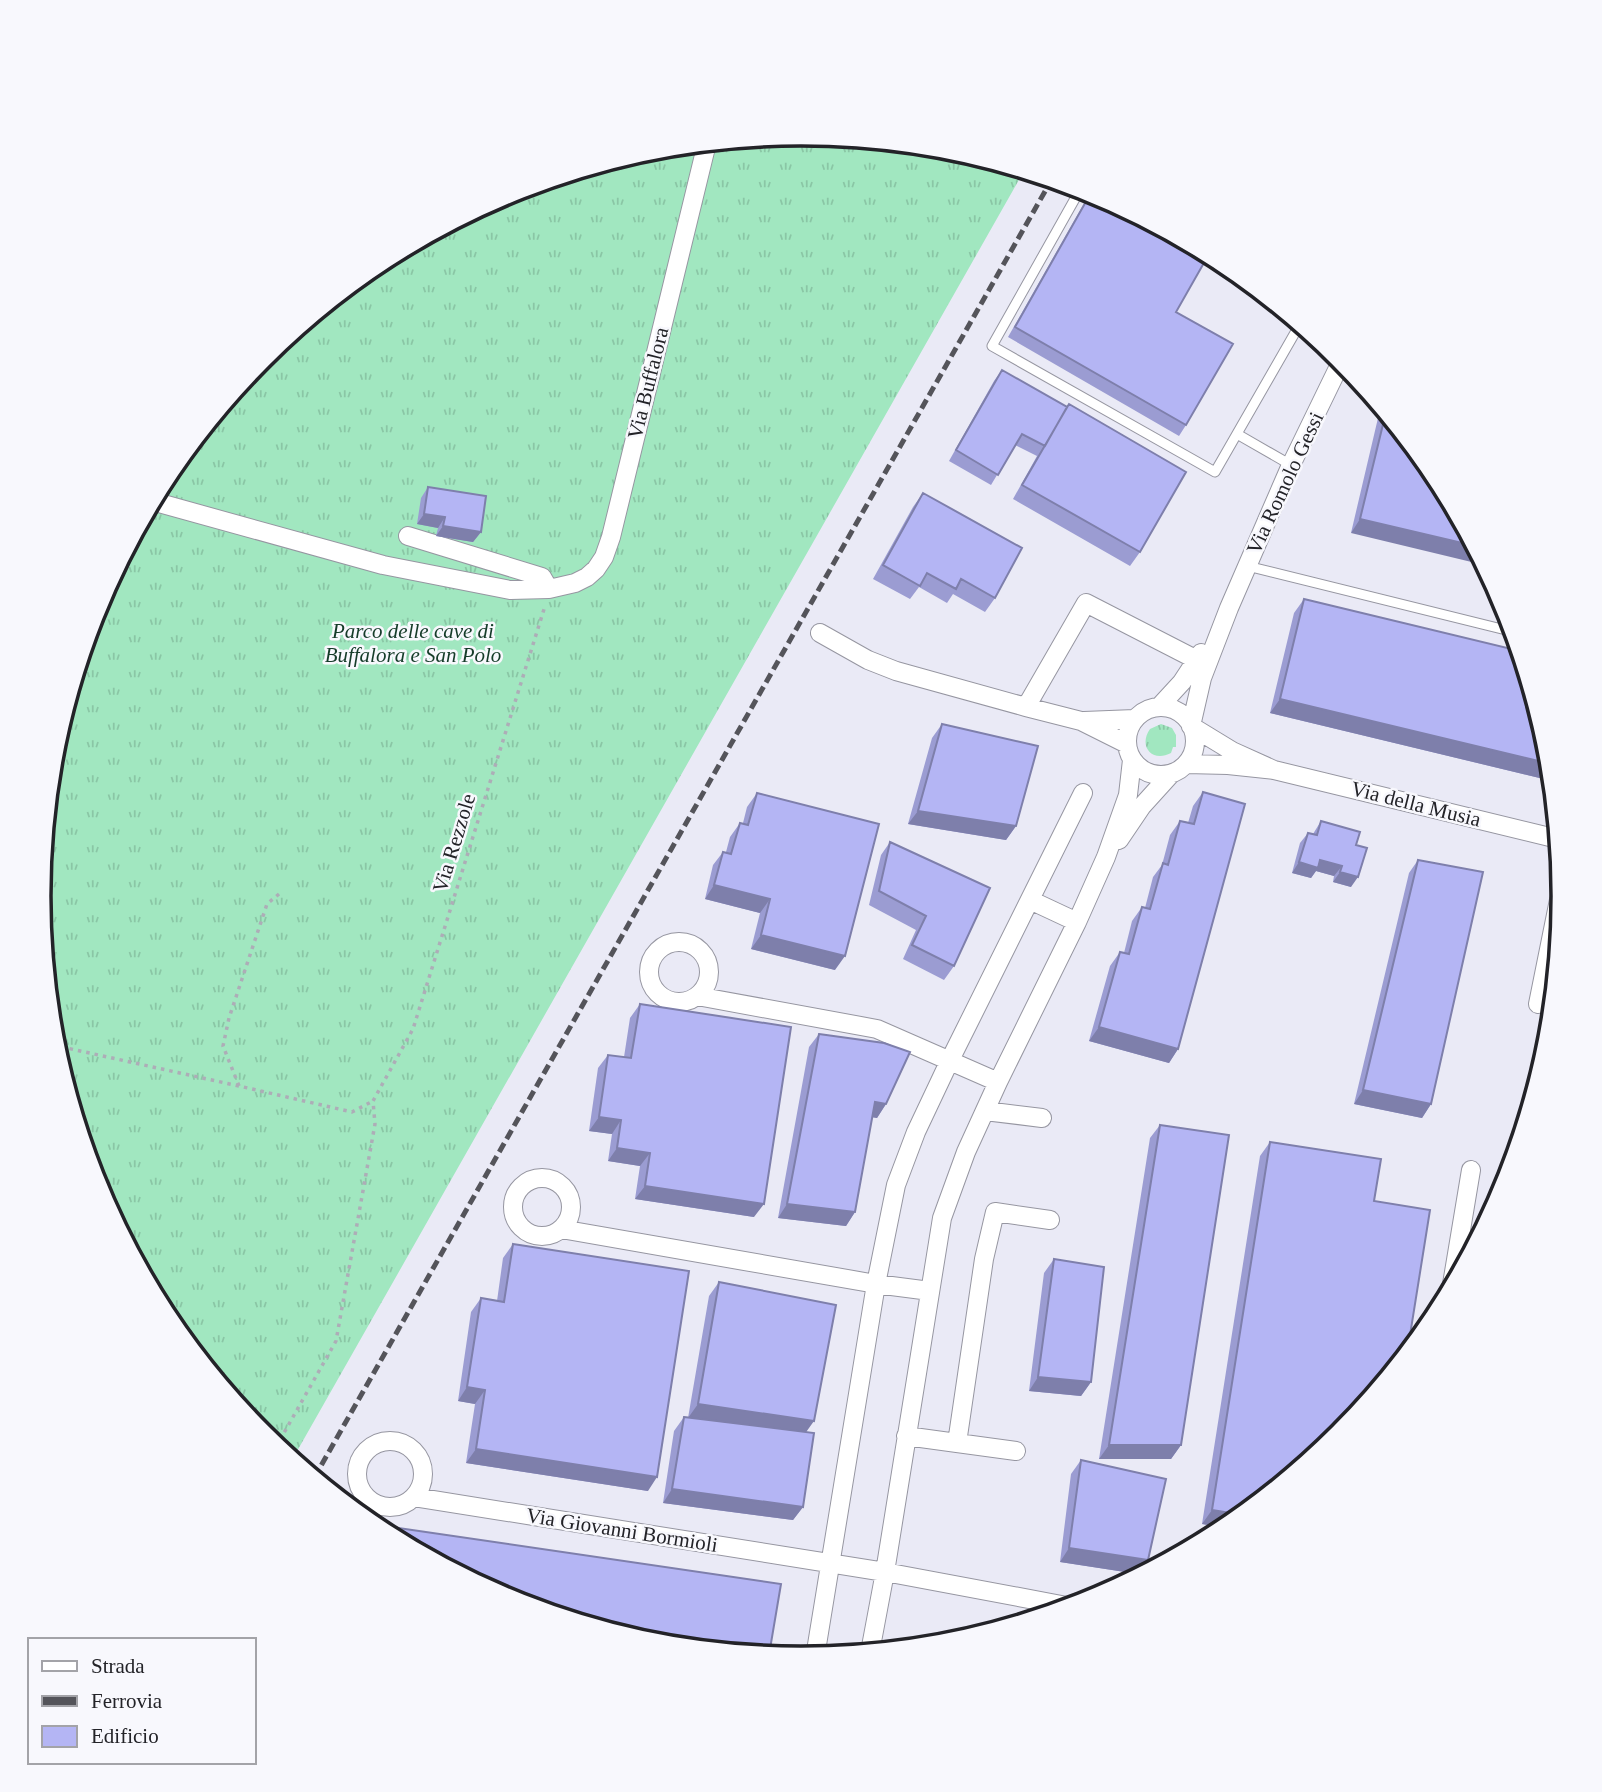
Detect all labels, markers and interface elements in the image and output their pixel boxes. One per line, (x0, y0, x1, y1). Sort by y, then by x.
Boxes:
street label: Via Buffalora (623, 324, 674, 441)
street label: Via Romolo Gessi (1242, 408, 1328, 558)
park label: Parco delle cave di Buffalora e San Polo (325, 619, 501, 667)
street label: Via della Musia (1349, 776, 1484, 832)
street label: Via Rezzole (428, 791, 480, 895)
street label: Via Giovanni Bormioli (525, 1503, 720, 1557)
legend (28, 1638, 256, 1764)
text: Strada (91, 1654, 145, 1678)
text: Ferrovia (91, 1689, 163, 1713)
text: Edificio (91, 1724, 159, 1748)

